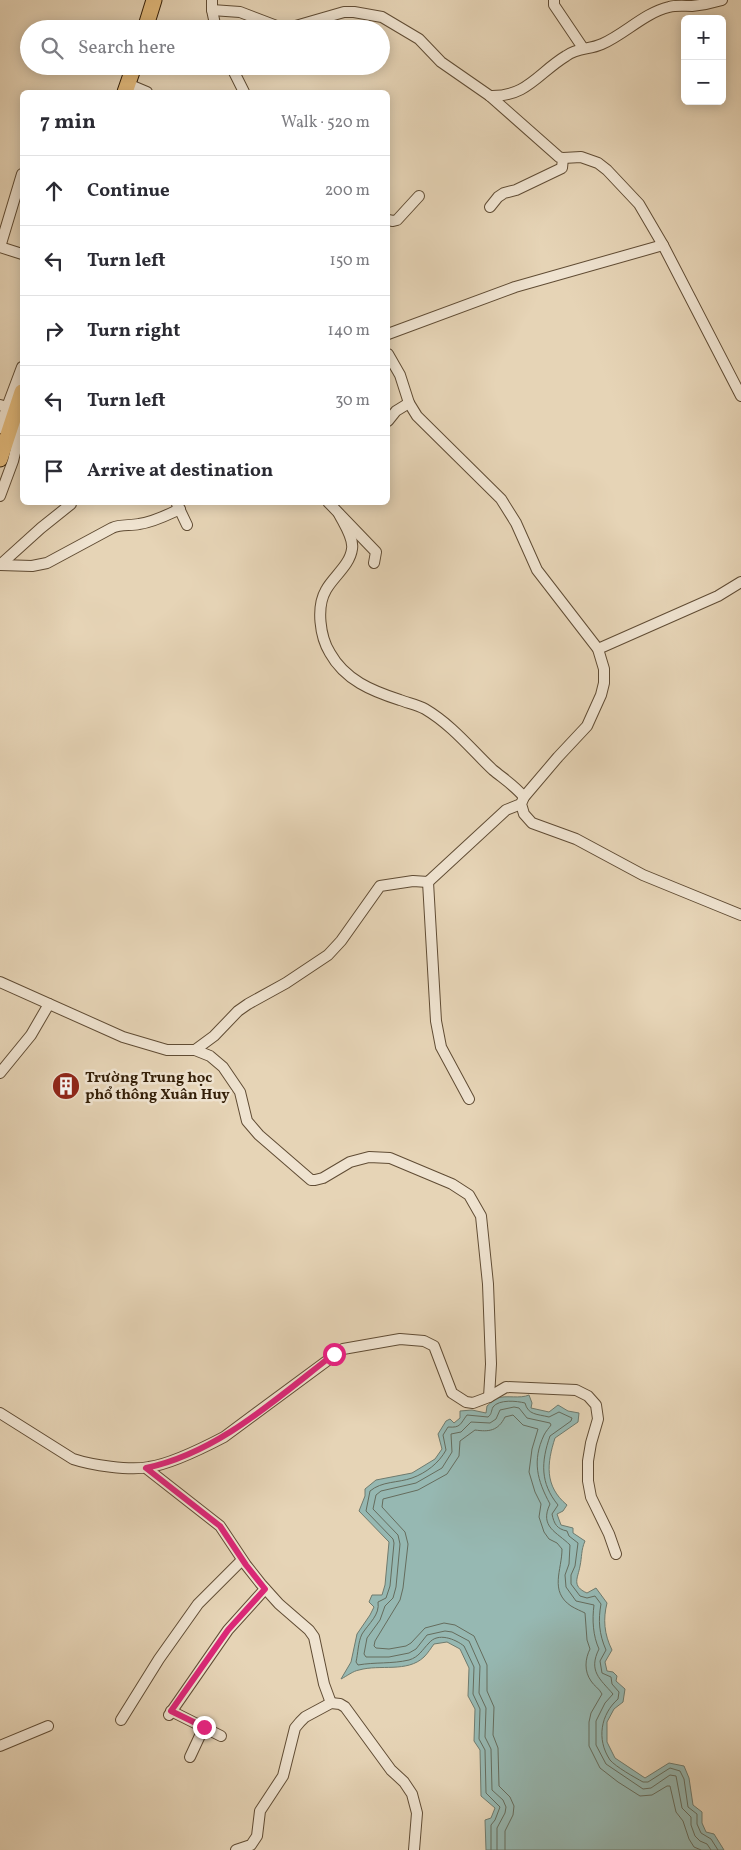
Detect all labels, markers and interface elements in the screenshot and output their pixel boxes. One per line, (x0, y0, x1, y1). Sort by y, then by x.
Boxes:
map controls (681, 15, 726, 105)
button: + (681, 15, 726, 60)
search box (20, 20, 390, 75)
icon: search (38, 34, 66, 62)
text: Search here (78, 35, 175, 61)
button: − (681, 60, 726, 105)
text: 7 min (40, 108, 96, 137)
text: Walk · 520 m (281, 112, 370, 134)
icon: ahead (40, 177, 68, 205)
text: Continue (87, 178, 170, 204)
text: 200 m (325, 180, 370, 202)
icon: left (40, 247, 68, 275)
text: Turn left (87, 248, 166, 274)
text: 150 m (329, 250, 370, 272)
icon: right (40, 317, 68, 345)
text: Turn right (87, 318, 180, 344)
text: 140 m (328, 320, 370, 342)
icon: left (40, 387, 68, 415)
text: Turn left (87, 388, 166, 414)
text: 30 m (335, 390, 370, 412)
icon: arrive (40, 457, 68, 485)
text: Arrive at destination (87, 458, 273, 484)
place label: Trường Trung học phổ thông Xuân Huy (85, 1068, 230, 1106)
building icon: Trường Trung học phổ thông Xuân Huy (51, 1071, 81, 1101)
route start (323, 1343, 346, 1366)
route end (193, 1716, 216, 1739)

